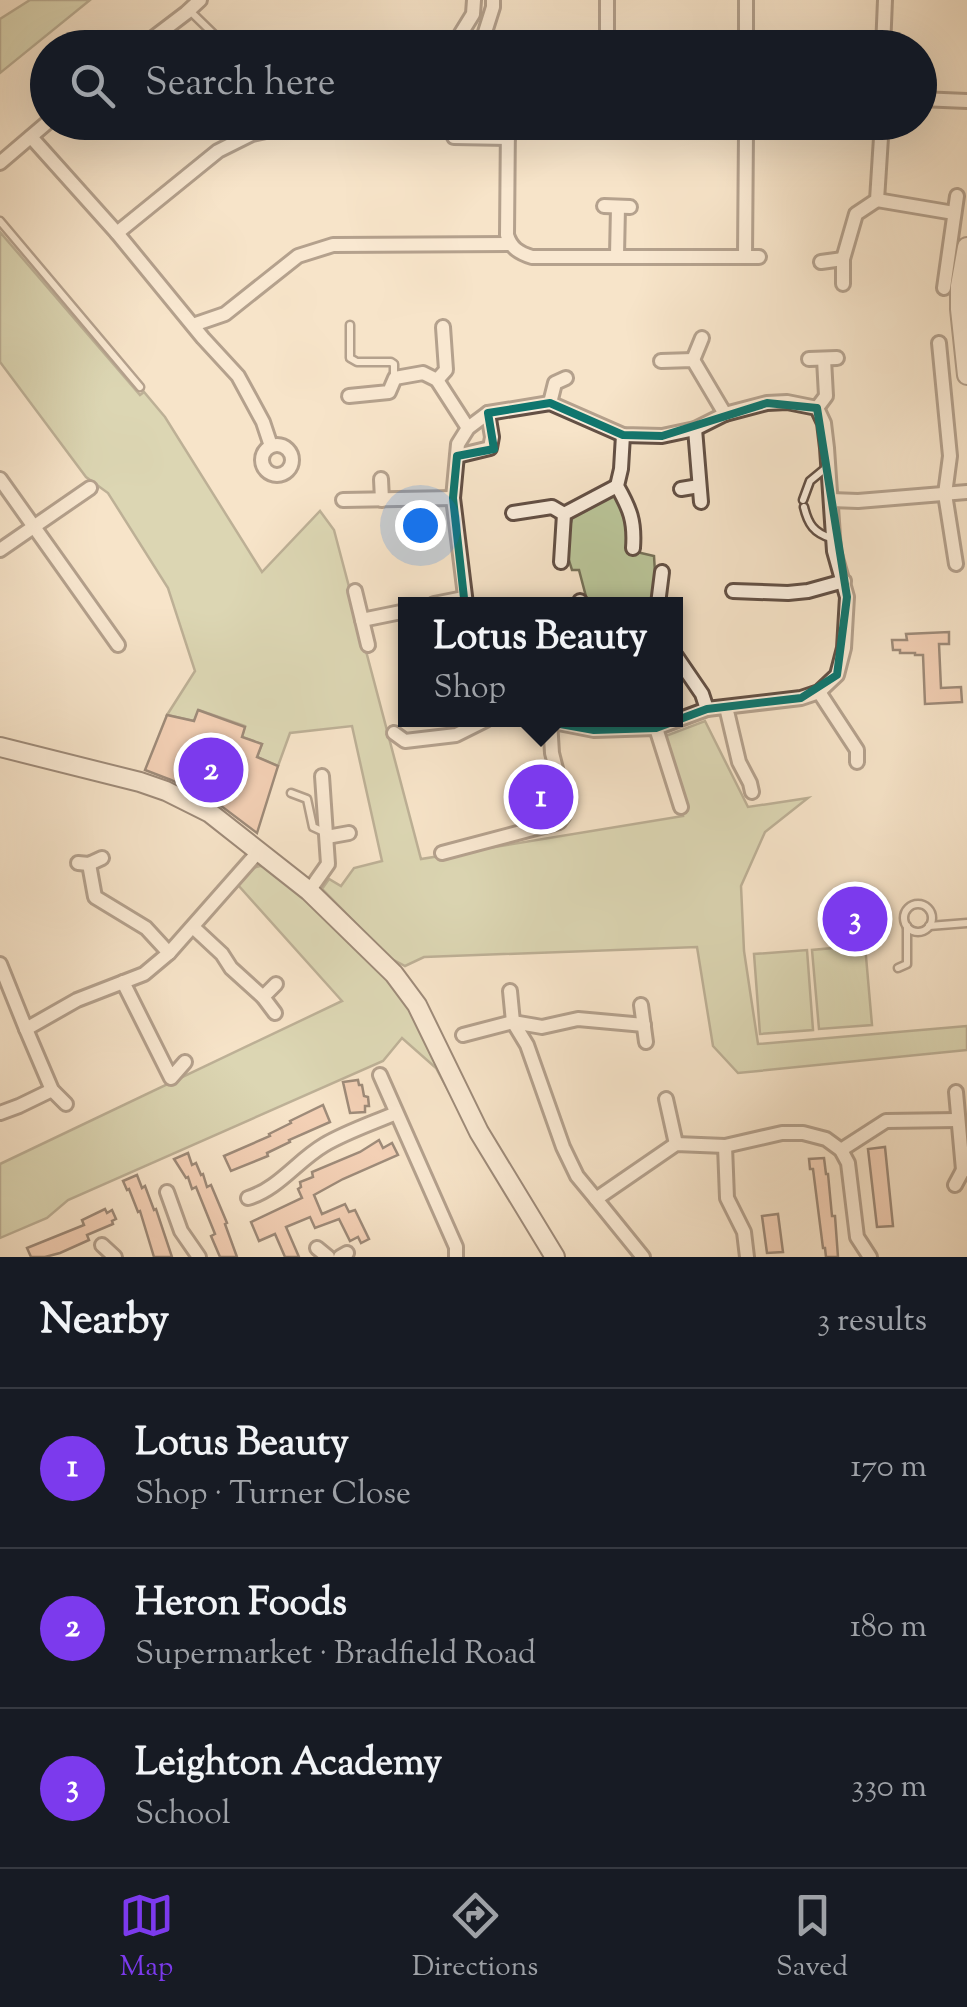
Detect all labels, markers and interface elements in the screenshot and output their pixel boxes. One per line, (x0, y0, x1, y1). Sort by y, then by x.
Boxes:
search box (30, 30, 937, 140)
icon: search (65, 58, 120, 113)
text: Search here (145, 58, 336, 112)
your location (395, 500, 446, 551)
popup (398, 597, 683, 727)
text: Lotus Beauty (434, 612, 647, 666)
text: Shop (434, 666, 506, 712)
pin: 2 (178, 732, 244, 808)
pin: 1 (508, 760, 574, 834)
pin: 3 (822, 882, 888, 956)
text: Nearby (40, 1292, 169, 1352)
text: 3 results (817, 1299, 927, 1345)
text: Lotus Beauty (135, 1418, 349, 1472)
text: 1 (67, 1445, 78, 1491)
text: 170 m (850, 1445, 927, 1491)
text: Shop · Turner Close (135, 1472, 411, 1518)
text: Heron Foods (135, 1578, 347, 1632)
text: 2 (65, 1605, 80, 1651)
text: 180 m (850, 1605, 927, 1651)
text: Supermarket · Bradfield Road (135, 1632, 536, 1678)
text: Leighton Academy (135, 1738, 442, 1792)
text: 3 (66, 1765, 79, 1811)
text: 330 m (851, 1765, 927, 1811)
text: School (135, 1792, 231, 1838)
tab: Map (119, 1888, 174, 1988)
tab: Directions (412, 1888, 538, 1988)
tab: Saved (776, 1888, 848, 1988)

